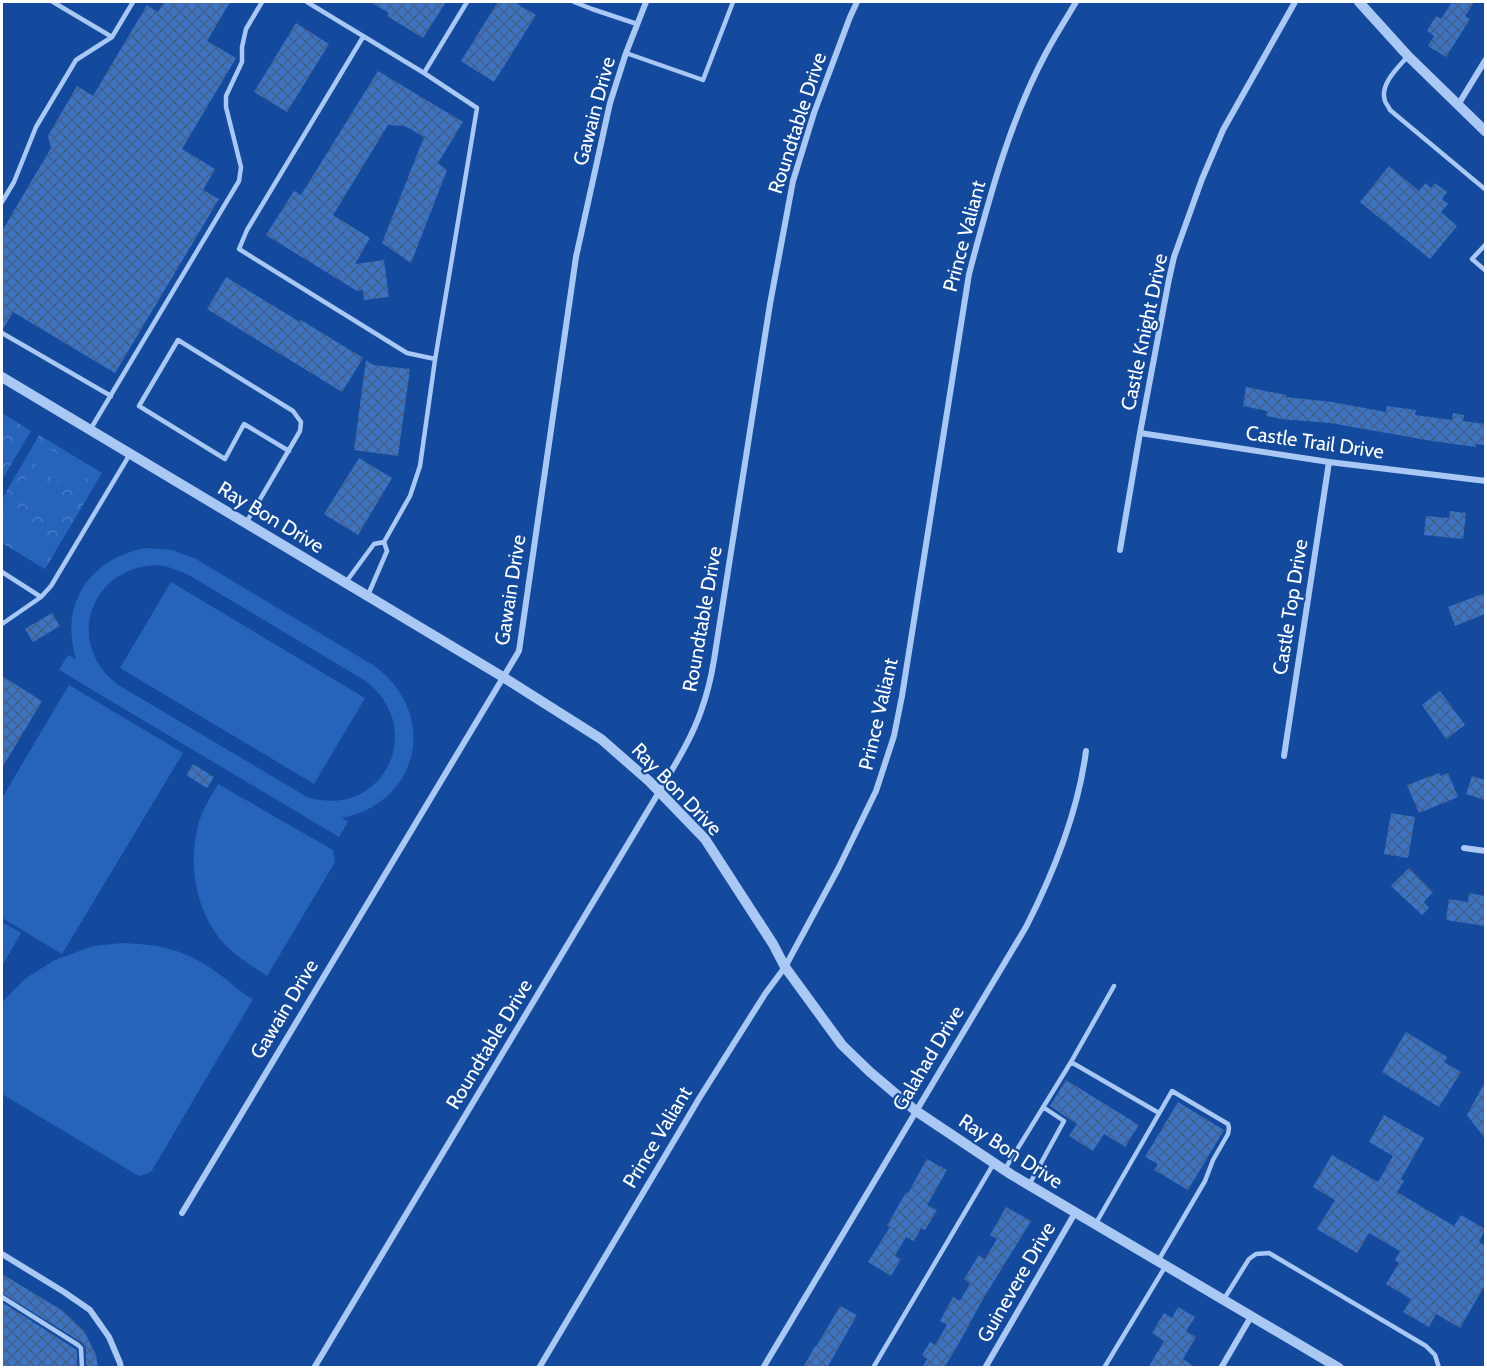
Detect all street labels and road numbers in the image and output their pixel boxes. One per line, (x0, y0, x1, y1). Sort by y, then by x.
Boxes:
street label: Roundtable Drive (763, 49, 831, 197)
street label: Gawain Drive (568, 54, 620, 168)
street label: Prince Valiant (938, 178, 990, 294)
street label: Castle Knight Drive (1116, 251, 1172, 413)
street label: Castle Trail Drive (1244, 420, 1386, 464)
street label: Ray Bon Drive (214, 476, 328, 558)
street label: Gawain Drive (489, 533, 531, 647)
street label: Castle Top Drive (1267, 538, 1313, 676)
street label: Roundtable Drive (677, 544, 727, 694)
street label: Prince Valiant (853, 656, 903, 772)
street label: Ray Bon Drive (627, 738, 727, 840)
street label: Gawain Drive (245, 955, 323, 1063)
street label: Roundtable Drive (441, 975, 537, 1113)
street label: Galahad Drive (887, 1001, 969, 1115)
street label: Prince Valiant (617, 1082, 697, 1192)
street label: Ray Bon Drive (954, 1108, 1068, 1194)
street label: Guinevere Drive (972, 1218, 1060, 1346)

